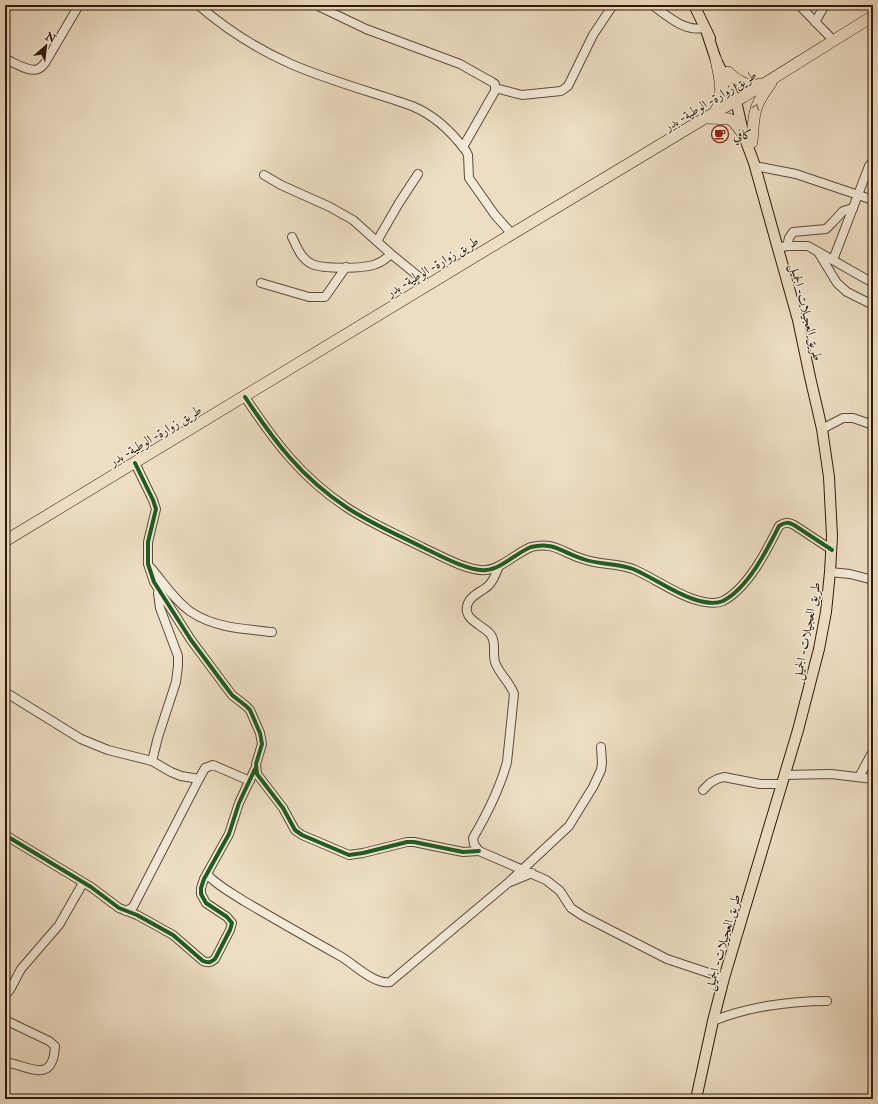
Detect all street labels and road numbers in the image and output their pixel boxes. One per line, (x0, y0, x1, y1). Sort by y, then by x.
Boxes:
street label: طريق زوارة- الوطية- بدر (660, 67, 760, 136)
street label: طريق زوارة- الوطية- بدر (382, 233, 482, 302)
street label: طريق العجيلات- الجميل (785, 262, 826, 363)
street label: طريق زوارة- الوطية- بدر (105, 402, 205, 471)
street label: طريق العجيلات- الجميل (790, 581, 825, 682)
street label: طريق العجيلات- الجميل (702, 892, 745, 993)

